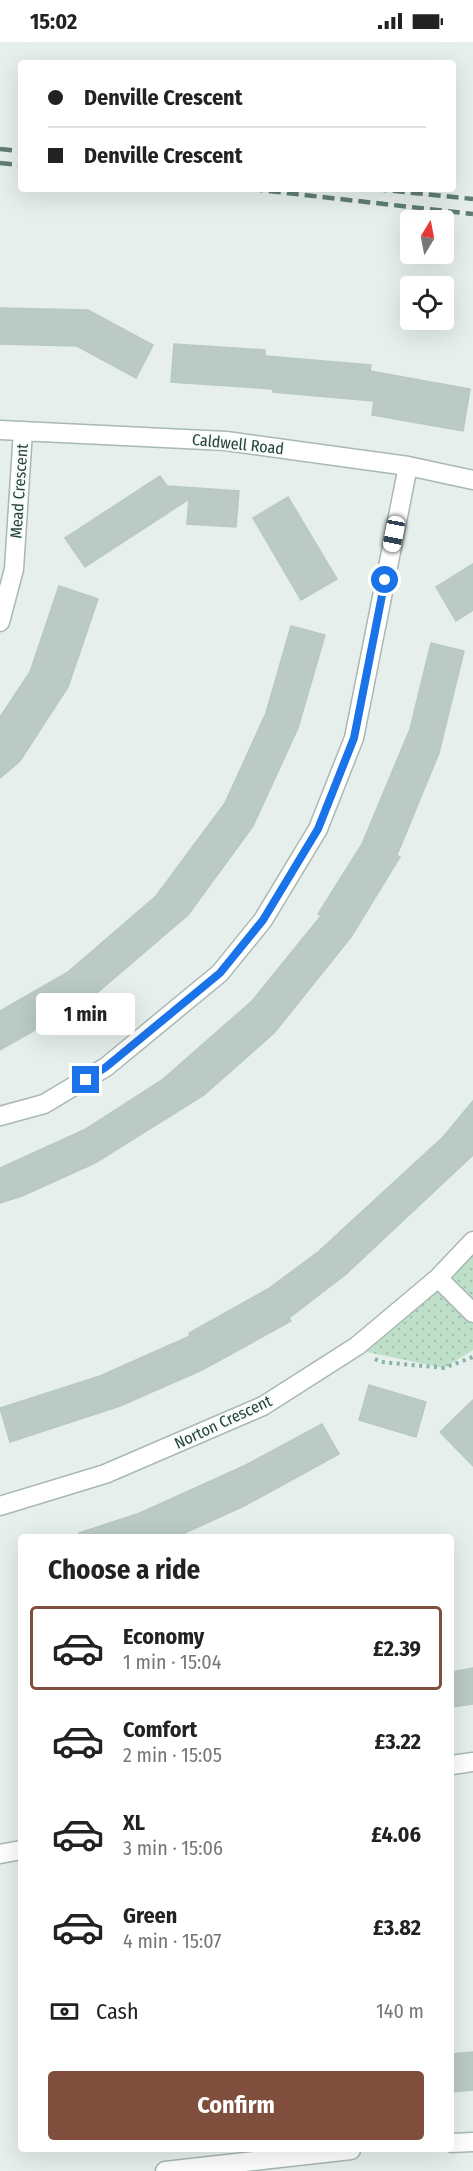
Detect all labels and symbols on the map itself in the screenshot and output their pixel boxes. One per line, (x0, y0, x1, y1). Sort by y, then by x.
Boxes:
north arrow (400, 210, 454, 264)
street label: Caldwell Road (191, 430, 285, 458)
street label: Mead Crescent (6, 442, 32, 539)
car (382, 515, 406, 553)
route start (371, 566, 398, 593)
callout: 1 min (36, 993, 136, 1035)
route end (72, 1066, 99, 1093)
street label: Norton Crescent (171, 1391, 275, 1453)

